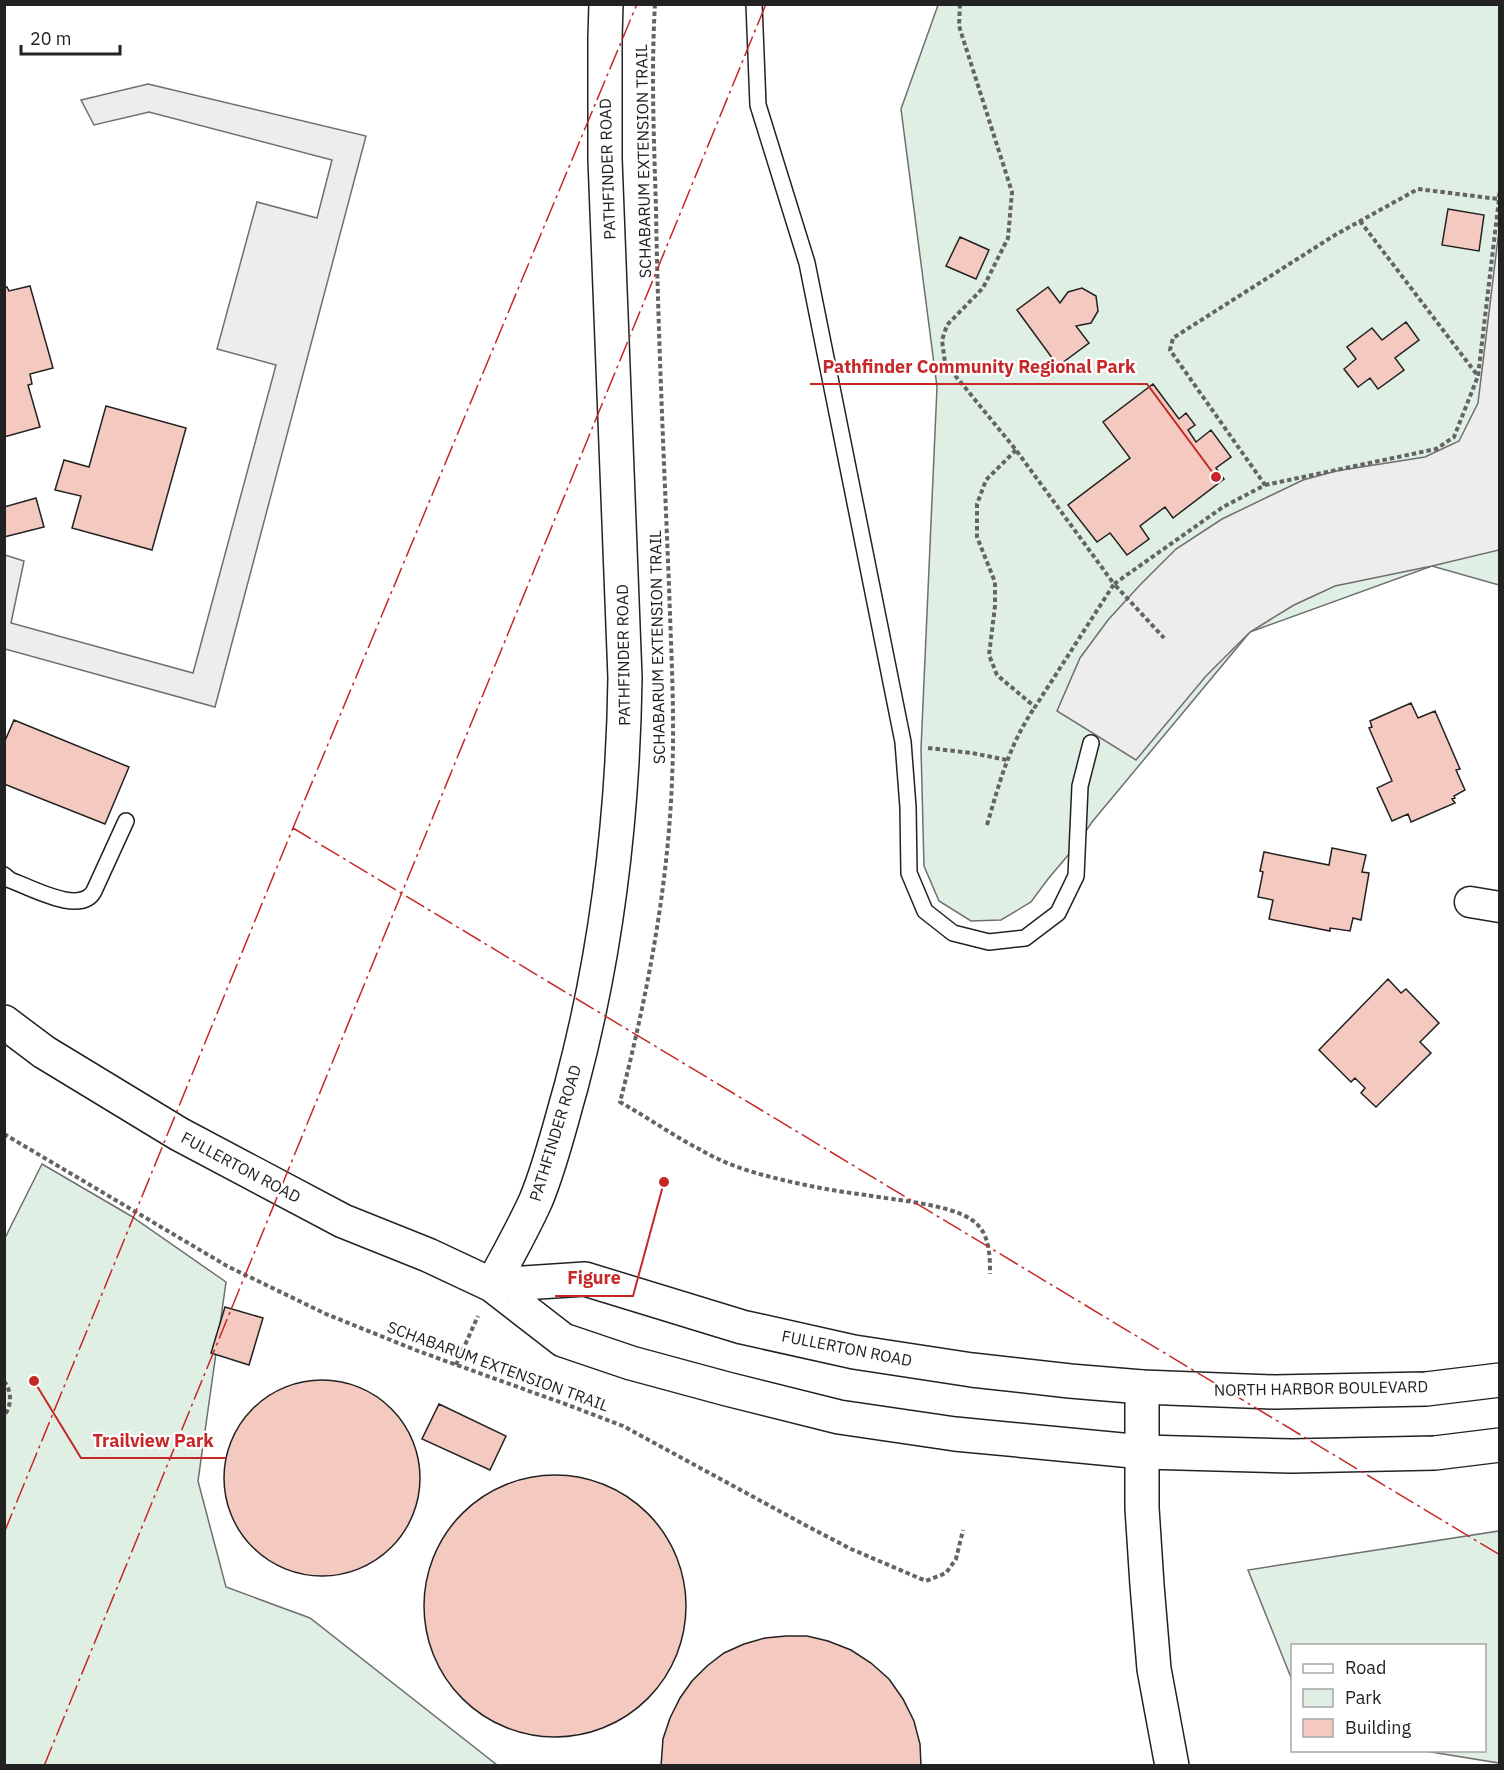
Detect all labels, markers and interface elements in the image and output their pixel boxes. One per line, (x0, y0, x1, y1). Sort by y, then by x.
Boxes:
scale bar (21, 18, 120, 56)
text: 20 m (30, 27, 72, 50)
street label: SCHABARUM EXTENSION TRAIL (631, 44, 655, 278)
street label: PATHFINDER ROAD (595, 98, 619, 240)
callout: Pathfinder Community Regional Park (810, 348, 1147, 384)
text: Pathfinder Community Regional Park (823, 355, 1136, 378)
street label: SCHABARUM EXTENSION TRAIL (645, 530, 669, 764)
street label: PATHFINDER ROAD (612, 584, 634, 726)
street label: PATHFINDER ROAD (525, 1062, 585, 1204)
street label: FULLERTON ROAD (178, 1127, 304, 1207)
callout: Figure (555, 1260, 633, 1296)
text: Figure (567, 1266, 621, 1289)
street label: SCHABARUM EXTENSION TRAIL (385, 1317, 611, 1415)
street label: FULLERTON ROAD (780, 1326, 914, 1370)
street label: NORTH HARBOR BOULEVARD (1214, 1376, 1428, 1400)
callout: Trailview Park (81, 1422, 226, 1458)
text: Trailview Park (92, 1429, 214, 1452)
legend (1291, 1644, 1486, 1752)
text: Road (1345, 1656, 1386, 1679)
text: Park (1345, 1686, 1382, 1709)
text: Building (1345, 1716, 1412, 1739)

